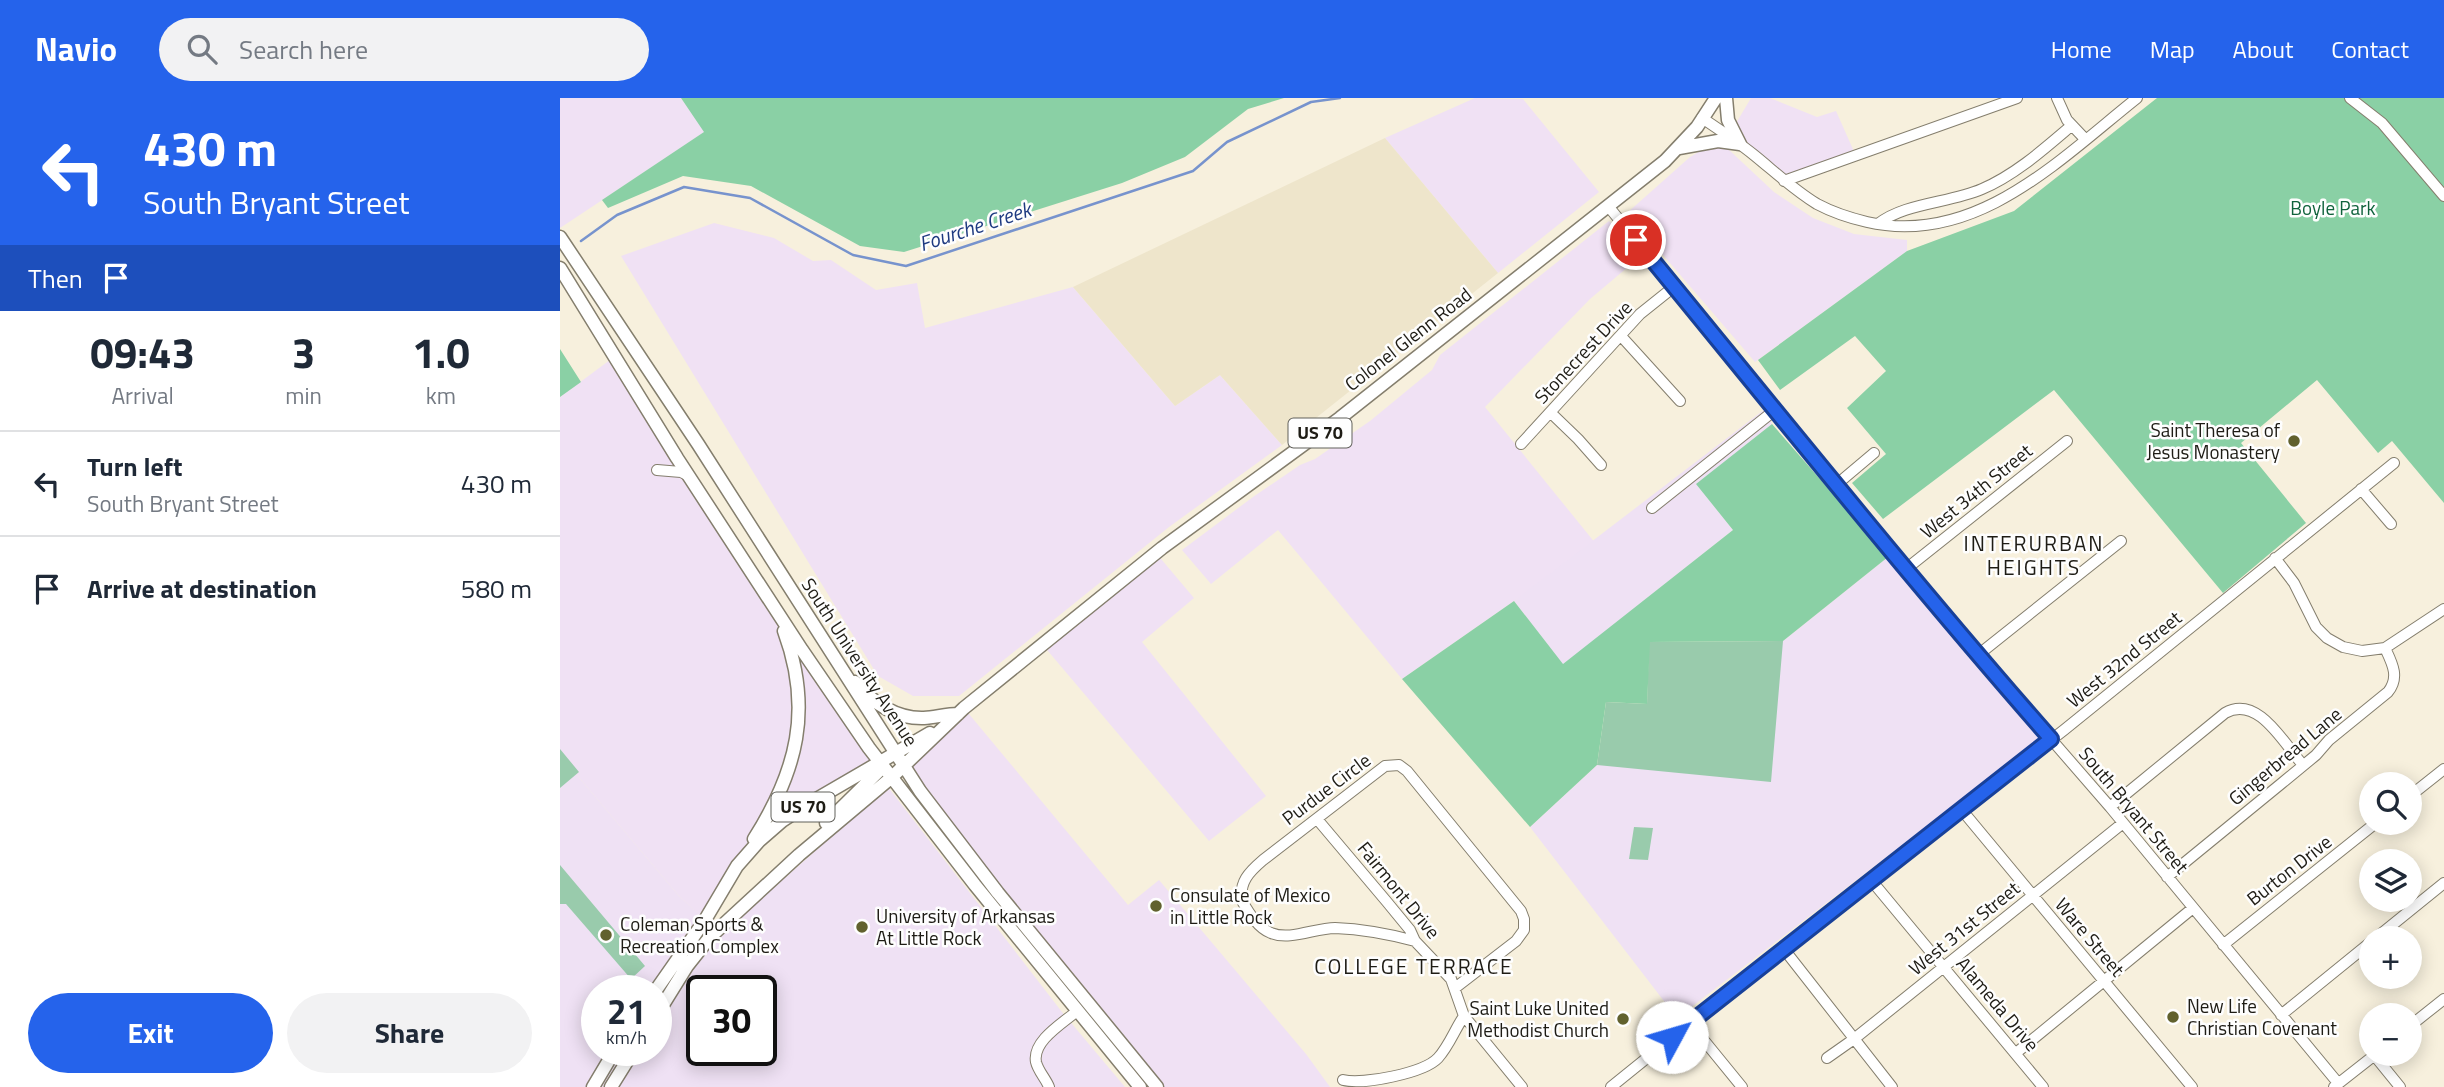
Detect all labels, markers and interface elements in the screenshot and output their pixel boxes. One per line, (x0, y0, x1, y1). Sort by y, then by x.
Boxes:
search box (159, 18, 649, 81)
text: Navio (35, 24, 117, 74)
icon: search (183, 30, 221, 68)
text: Search here (239, 30, 368, 69)
text: Home (2051, 31, 2112, 67)
text: Map (2150, 31, 2195, 67)
text: About (2233, 31, 2293, 67)
text: Contact (2331, 31, 2409, 67)
text: 430 m (143, 110, 277, 185)
icon: left (28, 126, 119, 217)
text: South Bryant Street (143, 178, 410, 226)
water label: Fourche Creek (915, 192, 1037, 259)
park label: Boyle Park (2290, 193, 2376, 222)
pin (1606, 210, 1666, 270)
icon: arrive (1617, 221, 1655, 259)
text: Then (28, 259, 83, 298)
icon: arrive (97, 259, 135, 297)
street label: Colonel Glenn Road (1338, 280, 1477, 398)
street label: Stonecrest Drive (1527, 293, 1638, 410)
text: 09:43 (90, 320, 195, 384)
text: 3 (292, 320, 315, 384)
text: 1.0 (412, 320, 470, 384)
text: Arrival (111, 378, 174, 413)
text: min (285, 378, 322, 413)
text: km (426, 378, 456, 413)
place label: Saint Theresa of Jesus Monastery (2147, 415, 2281, 466)
road number: US 70 (1288, 418, 1352, 447)
marker: Saint Theresa of Jesus Monastery (2286, 433, 2302, 449)
street label: West 34th Street (1913, 436, 2038, 545)
text: Turn left (87, 447, 182, 486)
text: 430 m (461, 464, 532, 503)
icon: left (28, 465, 66, 503)
text: South Bryant Street (87, 486, 279, 521)
district label: INTERURBAN HEIGHTS (1964, 527, 2104, 583)
text: Arrive at destination (87, 569, 317, 608)
text: 580 m (461, 569, 532, 608)
icon: arrive (28, 570, 66, 608)
street label: South University Avenue (795, 572, 926, 752)
street label: West 32nd Street (2060, 603, 2188, 714)
street label: Gingerbread Lane (2222, 699, 2348, 812)
street label: South Bryant Street (2072, 740, 2197, 880)
street label: Purdue Circle (1275, 746, 1376, 832)
map controls (2359, 772, 2422, 1066)
button: search (2359, 772, 2422, 835)
road number: US 70 (772, 792, 834, 822)
street label: Burton Drive (2240, 827, 2337, 912)
street label: Fairmont Drive (1351, 835, 1448, 945)
button: layers (2359, 849, 2422, 912)
street label: West 31st Street (1902, 873, 2026, 982)
place label: Consulate of Mexico in Little Rock (1170, 880, 1331, 931)
street label: Ware Street (2049, 891, 2132, 983)
marker: Consulate of Mexico in Little Rock (1148, 898, 1164, 914)
place label: University of Arkansas At Little Rock (876, 901, 1055, 952)
place label: Coleman Sports & Recreation Complex (620, 909, 779, 960)
marker: University of Arkansas At Little Rock (854, 919, 870, 935)
button: + (2359, 926, 2422, 989)
marker: Coleman Sports & Recreation Complex (598, 927, 614, 943)
district label: COLLEGE TERRACE (1314, 950, 1514, 982)
street label: Alameda Drive (1950, 950, 2047, 1057)
speed limit sign: 30 (686, 975, 777, 1066)
text: 21 (607, 984, 646, 1038)
place label: New Life Christian Covenant (2187, 991, 2337, 1042)
button: Exit (28, 993, 273, 1073)
button: Share (287, 993, 532, 1073)
place label: Saint Luke United Methodist Church (1467, 993, 1609, 1044)
position arrow (1635, 1000, 1709, 1074)
button: − (2359, 1003, 2422, 1066)
marker: New Life Christian Covenant (2165, 1009, 2181, 1025)
marker: Saint Luke United Methodist Church (1615, 1011, 1631, 1027)
text: km/h (606, 1024, 647, 1051)

